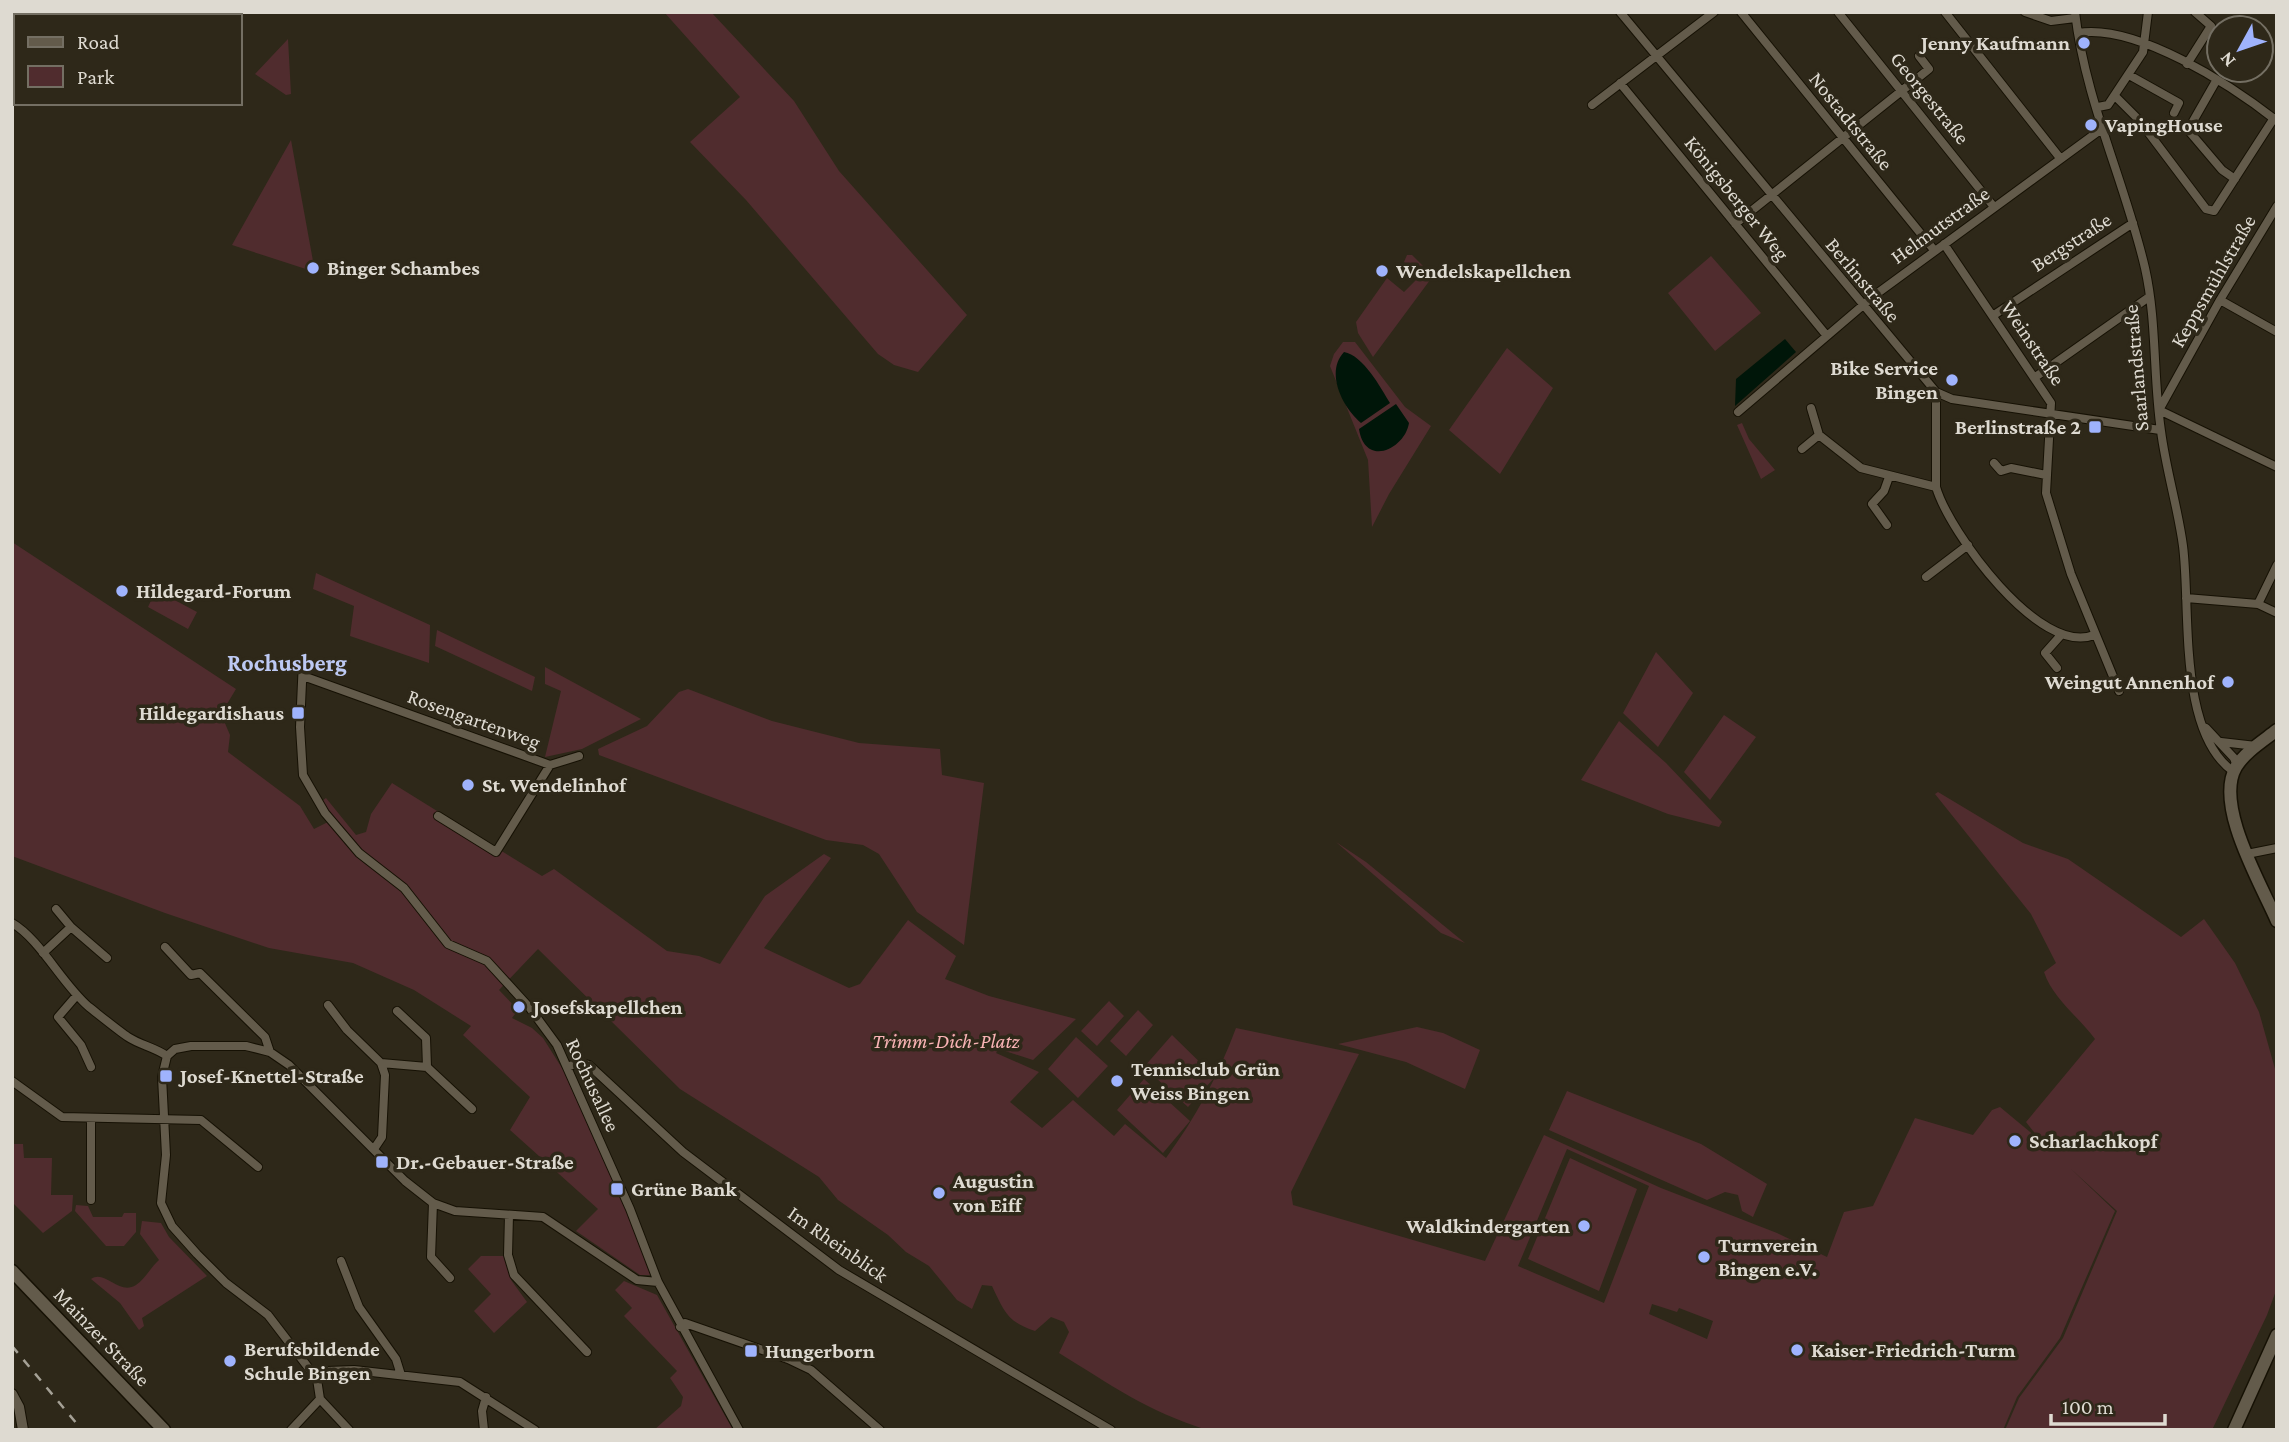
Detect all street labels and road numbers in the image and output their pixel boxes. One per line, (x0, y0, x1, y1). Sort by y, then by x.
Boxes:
street label: Georgestraße (1885, 47, 1975, 149)
street label: Nostadtstraße (1804, 67, 1898, 175)
street label: Königsberger Weg (1680, 131, 1794, 265)
street label: Helmutstraße (1886, 181, 1994, 269)
street label: Bergstraße (2026, 207, 2116, 277)
street label: Keppsmühlstraße (2165, 210, 2261, 352)
street label: Berlinstraße (1821, 233, 1905, 327)
street label: Weinstraße (1996, 296, 2070, 390)
street label: Saarlandstraße (2119, 304, 2153, 432)
street label: Rosengartenweg (404, 684, 544, 754)
street label: Rochusallee (561, 1034, 625, 1136)
street label: Im Rheinblick (783, 1201, 893, 1287)
street label: Mainzer Straße (49, 1283, 155, 1391)

